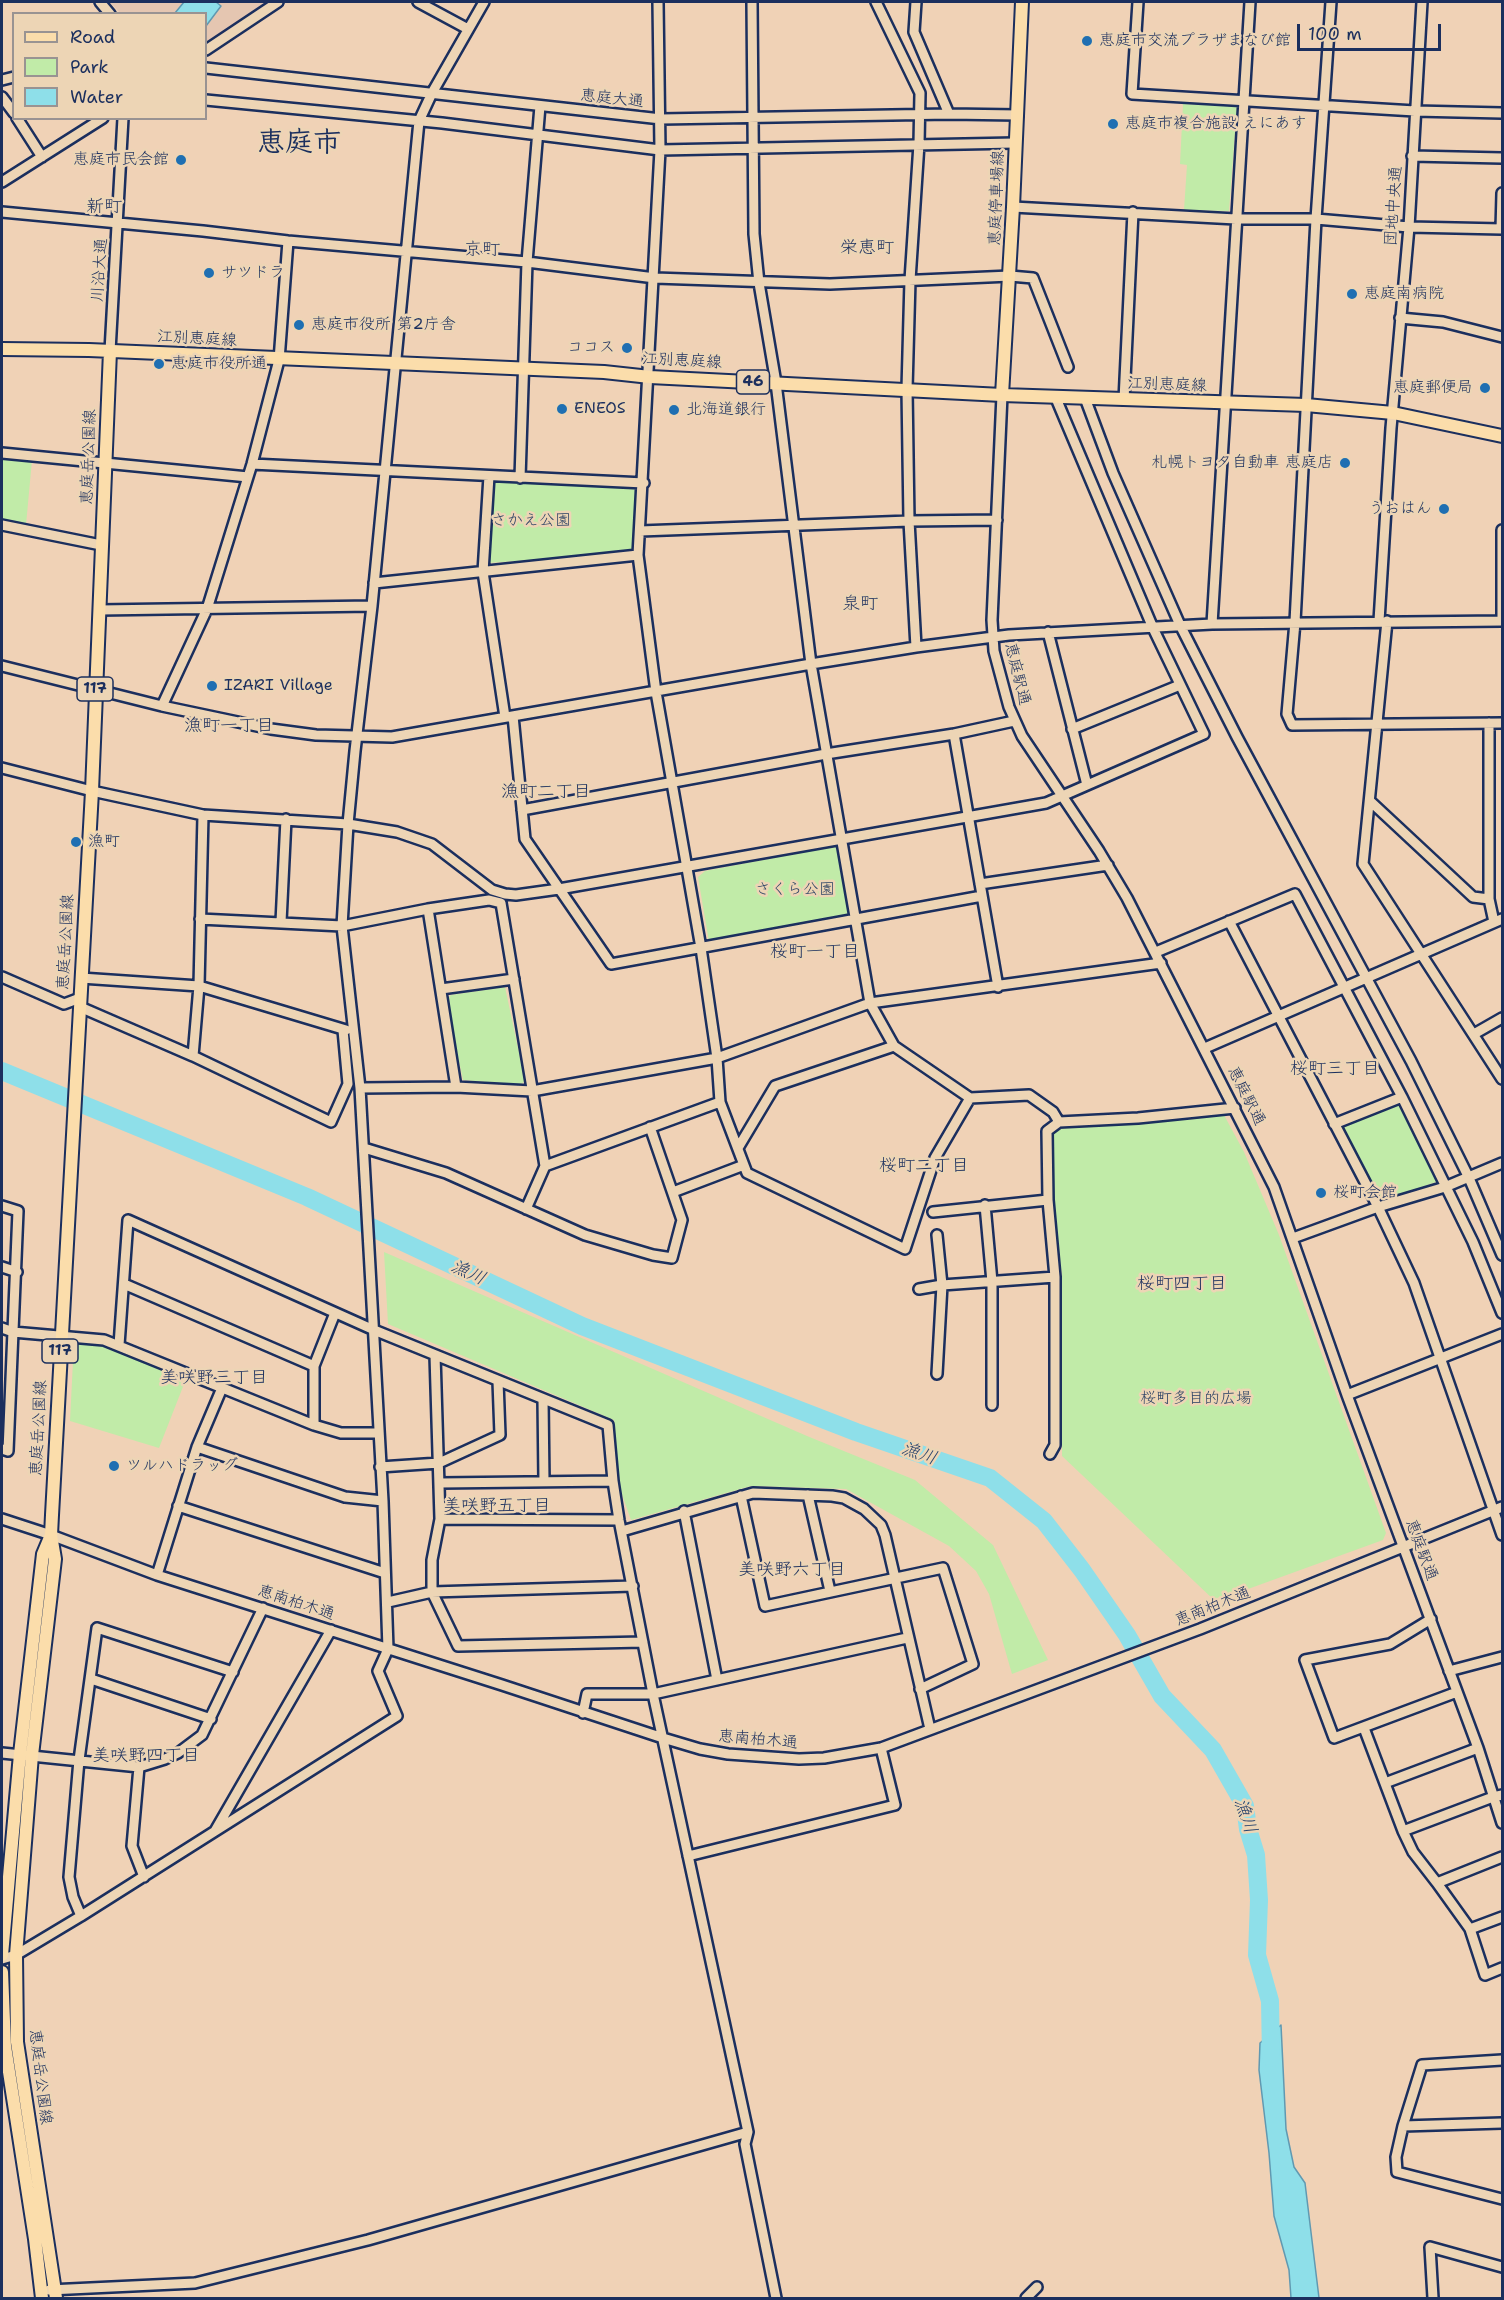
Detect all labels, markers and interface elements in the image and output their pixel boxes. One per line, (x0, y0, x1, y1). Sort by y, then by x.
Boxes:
legend (12, 12, 207, 120)
scale bar (1300, 12, 1444, 50)
text: 100 m (1308, 22, 1362, 46)
text: Road (70, 25, 115, 49)
place label: 恵庭市交流プラザまなび館 (1099, 31, 1291, 51)
marker: 恵庭市交流プラザまなび館 (1080, 34, 1094, 48)
text: Park (70, 55, 109, 79)
text: Water (70, 85, 123, 109)
street label: 恵庭大通 (579, 86, 645, 112)
place label: 恵庭市複合施設 えにあす (1125, 114, 1306, 134)
marker: 恵庭市複合施設 えにあす (1106, 117, 1120, 131)
district label: 恵庭市 (257, 127, 341, 161)
place label: 恵庭市民会館 (73, 150, 169, 170)
street label: 恵庭停車場線 (986, 150, 1008, 246)
marker: 恵庭市民会館 (174, 153, 188, 167)
street label: 団地中央通 (1382, 165, 1406, 247)
district label: 新町 (86, 196, 122, 218)
street label: 川沿大通 (88, 237, 112, 303)
district label: 栄恵町 (840, 237, 894, 259)
district label: 京町 (464, 239, 500, 261)
place label: サツドラ (221, 263, 285, 283)
marker: サツドラ (202, 266, 216, 280)
place label: 恵庭南病院 (1364, 284, 1444, 304)
marker: 恵庭南病院 (1345, 287, 1359, 301)
place label: 恵庭市役所 第2庁舎 (311, 315, 456, 335)
marker: 恵庭市役所 第2庁舎 (292, 318, 306, 332)
street label: 江別恵庭線 (157, 327, 237, 351)
place label: ココス (567, 338, 615, 358)
marker: ココス (620, 341, 634, 355)
street label: 江別恵庭線 (642, 349, 722, 373)
place label: 恵庭市役所通 (171, 354, 267, 374)
marker: 恵庭市役所通 (152, 357, 166, 371)
road number: 46 (736, 370, 770, 394)
street label: 江別恵庭線 (1127, 374, 1207, 396)
place label: 恵庭郵便局 (1393, 378, 1473, 398)
marker: 恵庭郵便局 (1478, 381, 1492, 395)
place label: ENEOS (574, 399, 626, 419)
place label: 北海道銀行 (686, 400, 766, 420)
marker: ENEOS (555, 402, 569, 416)
marker: 北海道銀行 (667, 403, 681, 417)
street label: 恵庭岳公園線 (78, 409, 100, 505)
place label: 札幌トヨタ自動車 恵庭店 (1152, 453, 1333, 473)
marker: 札幌トヨタ自動車 恵庭店 (1338, 456, 1352, 470)
place label: うおはん (1368, 499, 1432, 519)
marker: うおはん (1437, 502, 1451, 516)
park label: さかえ公園 (491, 511, 571, 531)
district label: 泉町 (842, 593, 878, 615)
street label: 恵庭駅通 (1000, 641, 1034, 707)
place label: IZARI Village (224, 676, 333, 696)
road number: 117 (77, 677, 113, 701)
marker: IZARI Village (205, 679, 219, 693)
district label: 漁町一丁目 (184, 715, 274, 737)
district label: 漁町二丁目 (501, 781, 591, 803)
place label: 漁町 (88, 832, 120, 852)
marker: 漁町 (69, 835, 83, 849)
park label: さくら公園 (755, 880, 835, 900)
street label: 恵庭岳公園線 (54, 894, 78, 990)
district label: 桜町一丁目 (770, 941, 860, 963)
district label: 桜町三丁目 (1290, 1058, 1380, 1080)
street label: 恵庭駅通 (1223, 1063, 1269, 1129)
district label: 桜町二丁目 (879, 1155, 969, 1177)
place label: 桜町会館 (1333, 1183, 1397, 1203)
marker: 桜町会館 (1314, 1186, 1328, 1200)
water label: 漁川 (447, 1256, 489, 1290)
district label: 桜町四丁目 (1137, 1273, 1227, 1295)
road number: 117 (42, 1339, 78, 1363)
district label: 美咲野三丁目 (160, 1367, 268, 1389)
street label: 恵庭岳公園線 (27, 1380, 51, 1476)
park label: 桜町多目的広場 (1140, 1389, 1252, 1409)
water label: 漁川 (898, 1438, 940, 1470)
place label: ツルハドラッグ (126, 1456, 238, 1476)
marker: ツルハドラッグ (107, 1459, 121, 1473)
district label: 美咲野五丁目 (443, 1495, 551, 1517)
street label: 恵庭駅通 (1401, 1517, 1441, 1583)
district label: 美咲野六丁目 (738, 1559, 846, 1581)
street label: 恵南柏木通 (255, 1582, 337, 1624)
street label: 恵南柏木通 (1172, 1583, 1254, 1631)
street label: 恵南柏木通 (717, 1727, 799, 1753)
district label: 美咲野四丁目 (92, 1745, 200, 1767)
water label: 漁川 (1229, 1795, 1261, 1837)
street label: 恵庭岳公園線 (25, 2028, 55, 2126)

